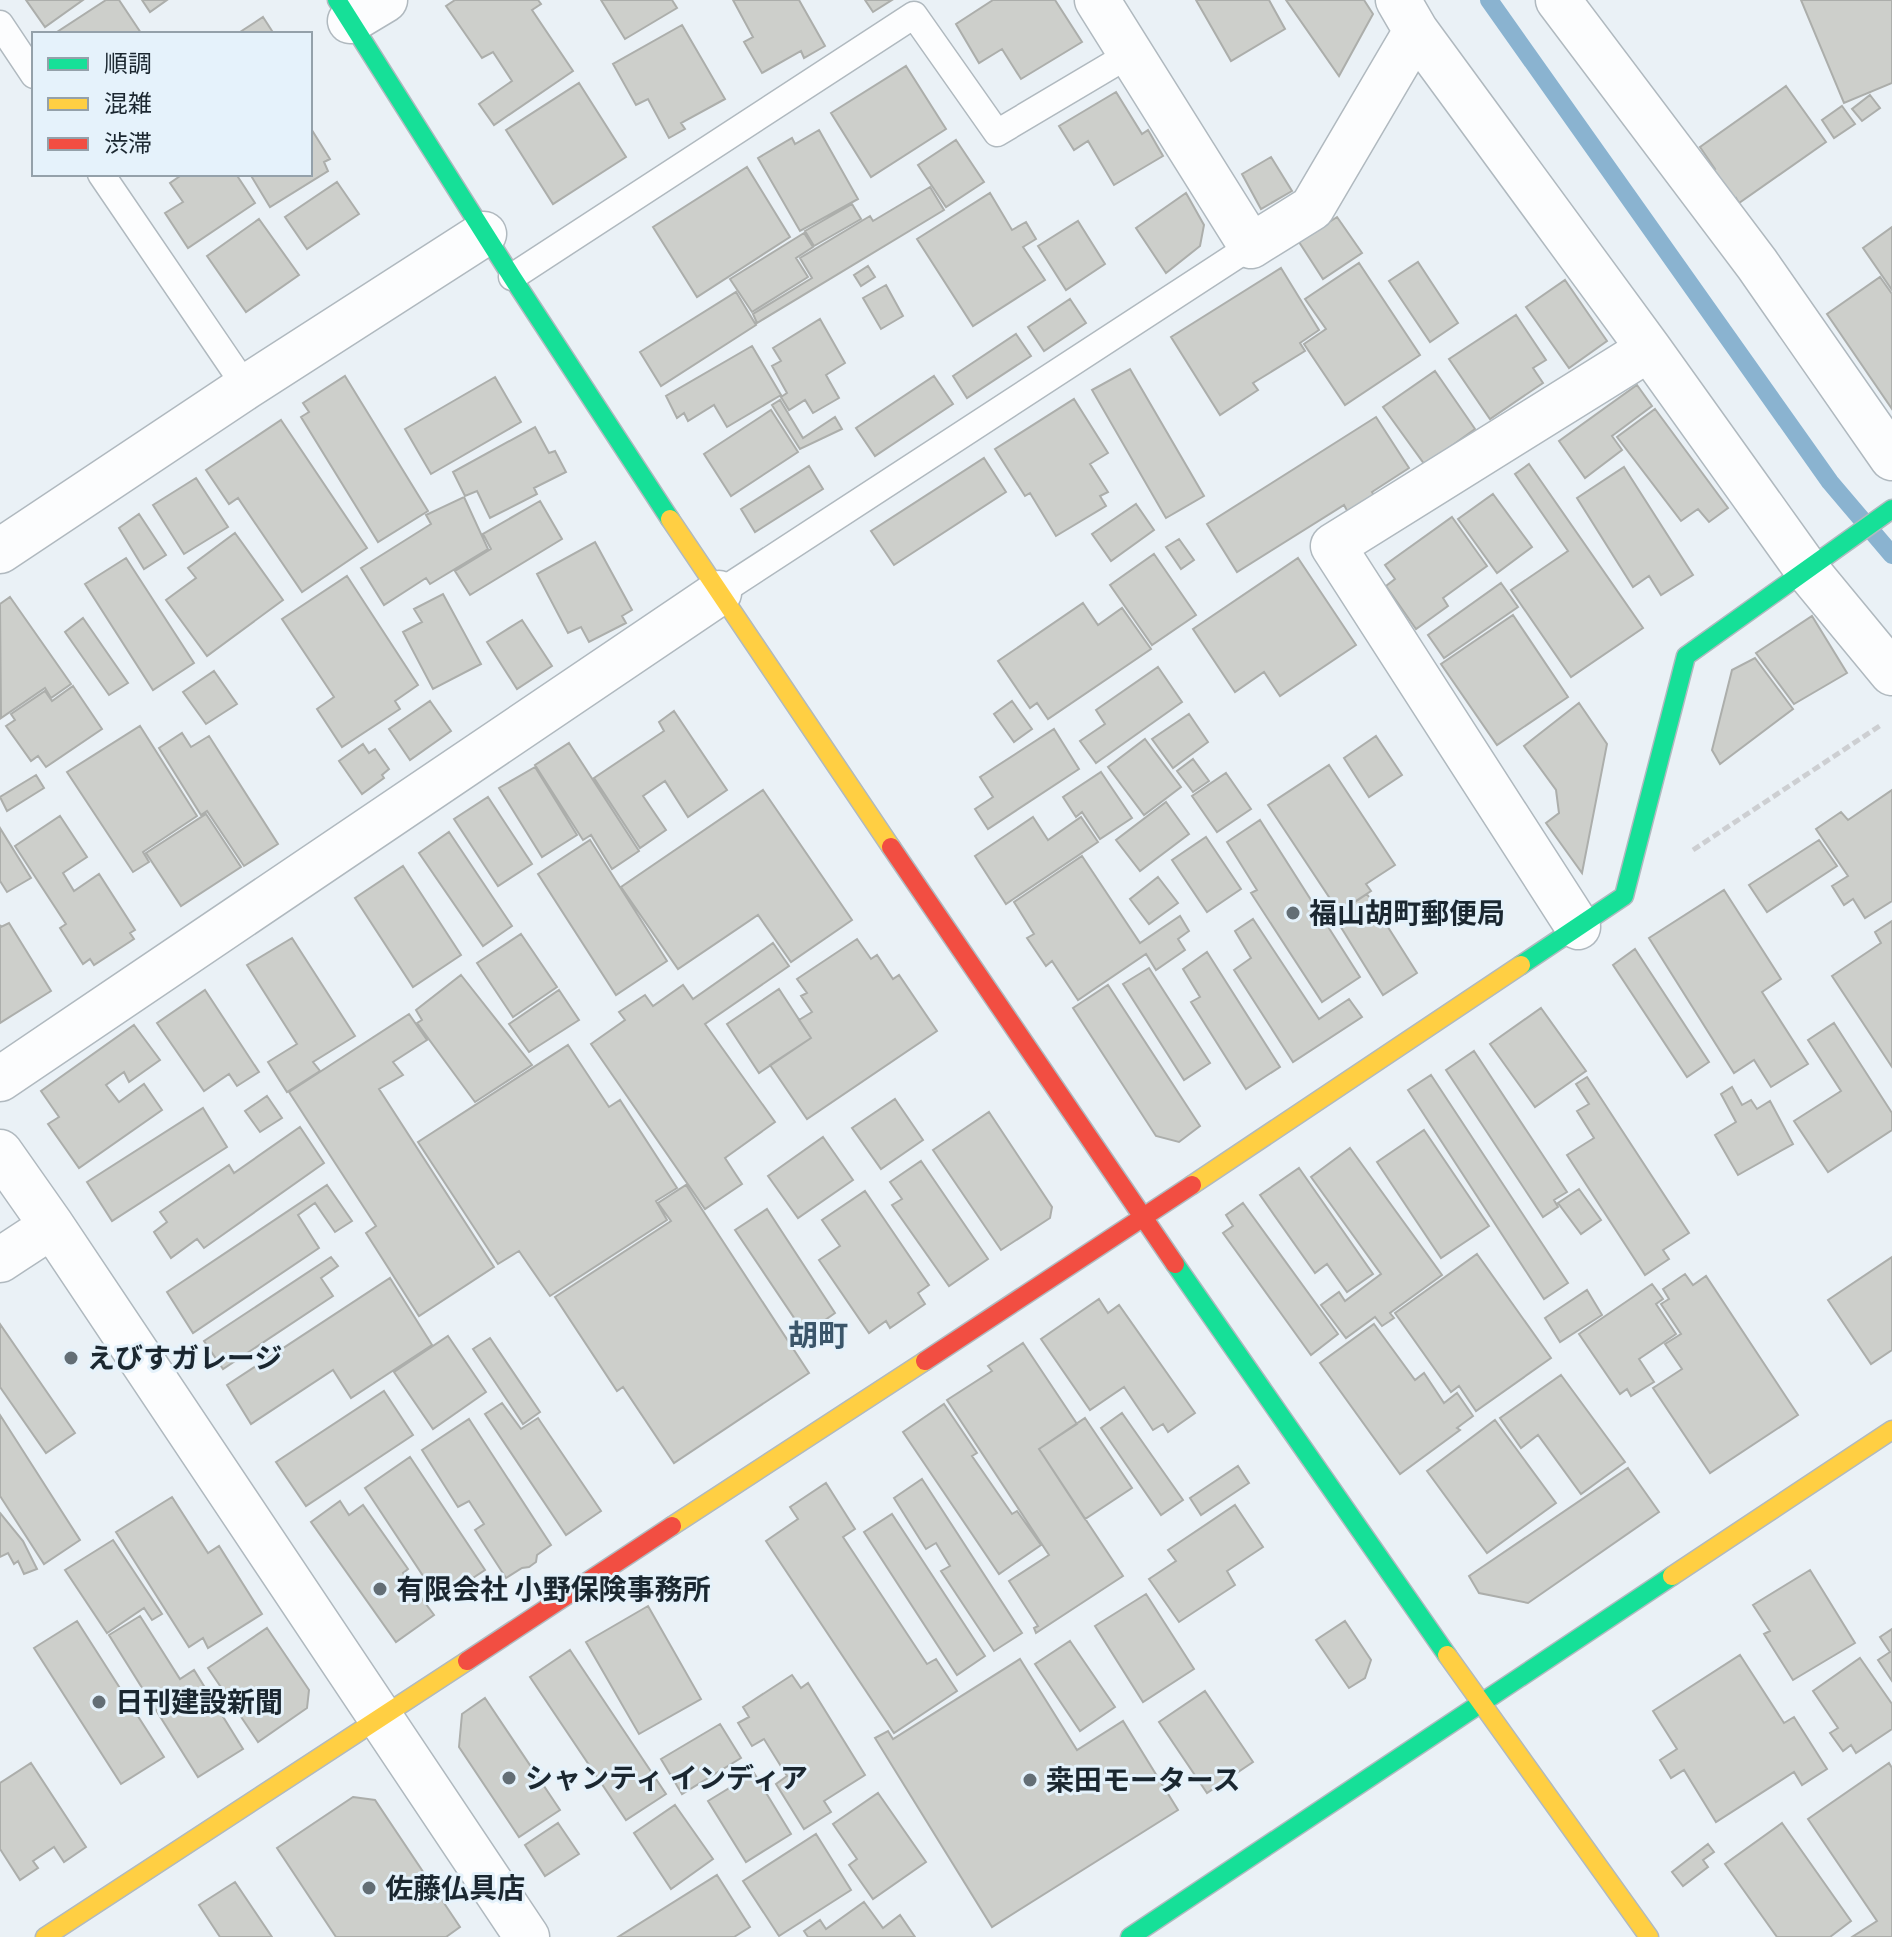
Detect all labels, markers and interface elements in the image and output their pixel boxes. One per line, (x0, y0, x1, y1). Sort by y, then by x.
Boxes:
legend (32, 32, 312, 176)
text: 順調 (104, 48, 152, 79)
text: 混雑 (104, 88, 152, 119)
text: 渋滞 (104, 128, 152, 159)
place label: 福山胡町郵便局 (1309, 895, 1505, 932)
marker: 福山胡町郵便局 (1284, 904, 1302, 922)
district label: 胡町 (788, 1316, 848, 1355)
place label: えびすガレージ (87, 1340, 282, 1377)
marker: えびすガレージ (62, 1349, 80, 1367)
place label: 有限会社 小野保険事務所 (396, 1571, 711, 1608)
marker: 有限会社 小野保険事務所 (371, 1580, 389, 1598)
place label: 日刊建設新聞 (115, 1684, 283, 1721)
marker: 日刊建設新聞 (90, 1693, 108, 1711)
place label: シャンティ インディア (525, 1760, 808, 1797)
place label: 桒田モータース (1046, 1762, 1241, 1799)
marker: シャンティ インディア (500, 1769, 518, 1787)
marker: 桒田モータース (1021, 1771, 1039, 1789)
place label: 佐藤仏具店 (385, 1870, 525, 1907)
marker: 佐藤仏具店 (360, 1879, 378, 1897)

